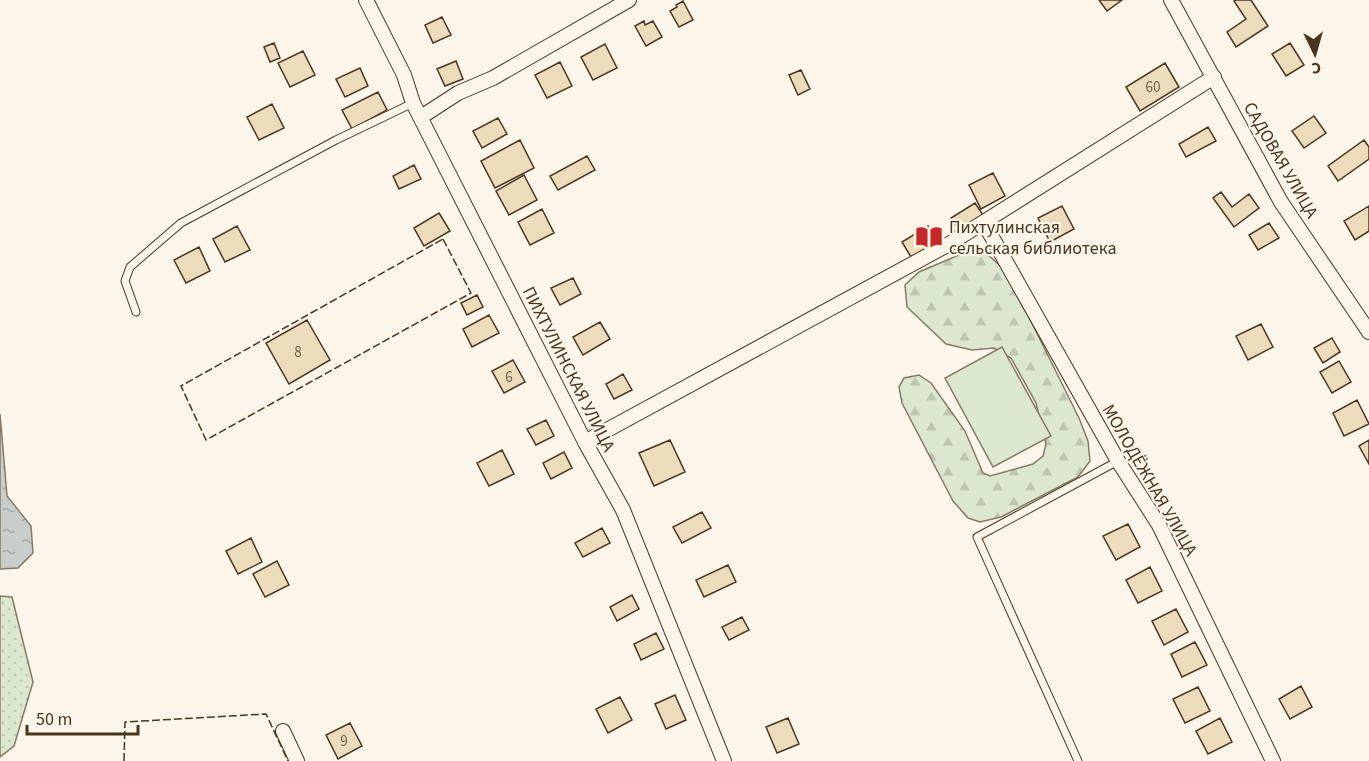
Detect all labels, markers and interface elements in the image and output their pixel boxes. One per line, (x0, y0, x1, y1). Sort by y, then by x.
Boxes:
north arrow (1285, 24, 1345, 84)
text: С (1311, 57, 1322, 79)
house number: 60 (1146, 77, 1160, 98)
street label: САДОВАЯ УЛИЦА (1237, 97, 1324, 223)
place label: Пихтулинская сельская библиотека (949, 215, 1117, 261)
library icon: Пихтулинская сельская библиотека (914, 222, 944, 252)
street label: ПИХТУЛИНСКАЯ УЛИЦА (516, 282, 621, 456)
house number: 8 (294, 342, 302, 363)
house number: 6 (505, 367, 513, 388)
street label: МОЛОДЁЖНАЯ УЛИЦА (1096, 400, 1203, 561)
scale bar (27, 698, 138, 736)
text: 50 m (36, 707, 72, 732)
house number: 9 (340, 731, 348, 752)

